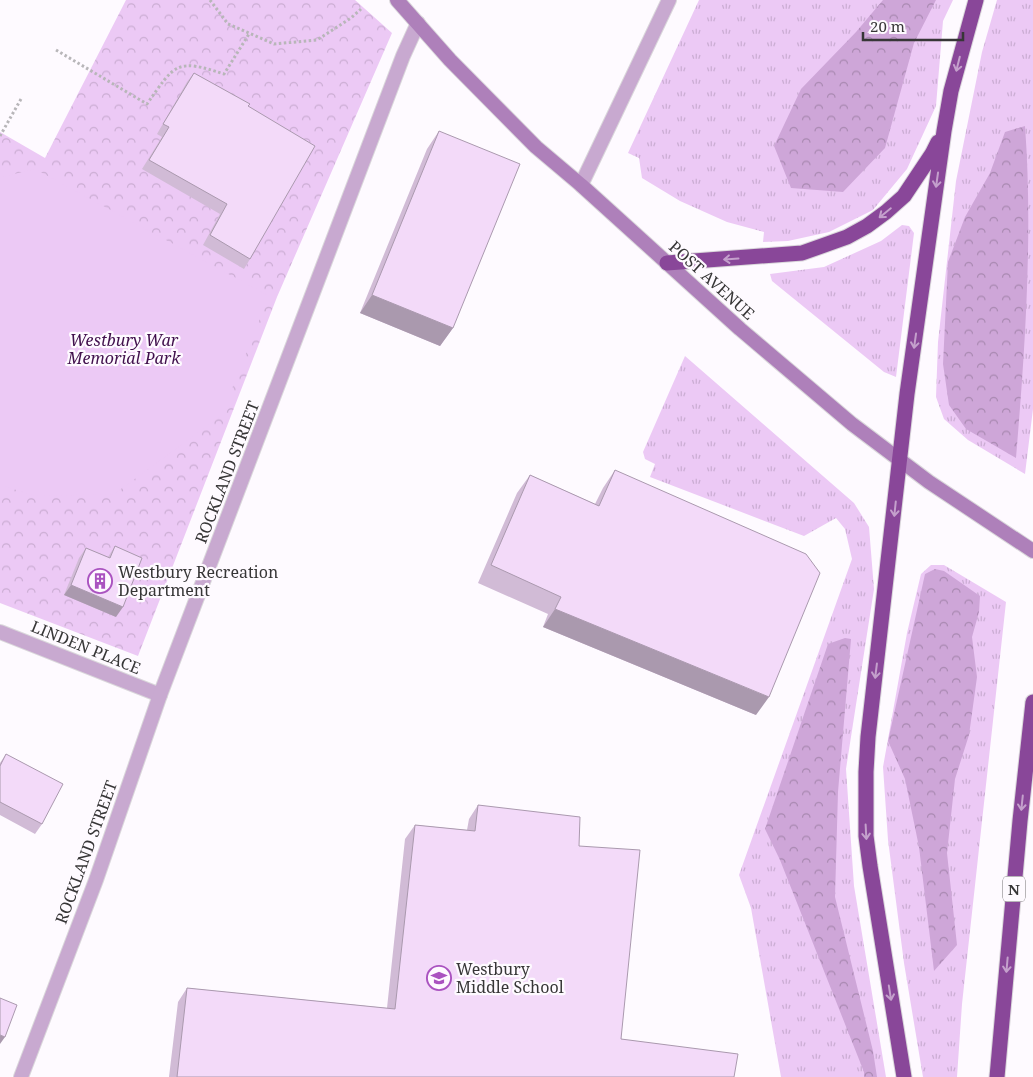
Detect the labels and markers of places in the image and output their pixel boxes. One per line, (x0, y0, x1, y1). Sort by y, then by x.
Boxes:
place label: Westbury Recreation Department (118, 561, 278, 601)
building icon: Westbury Recreation Department (87, 568, 113, 594)
place label: Westbury Middle School (456, 958, 564, 998)
school or university icon: Westbury Middle School (426, 965, 452, 991)

